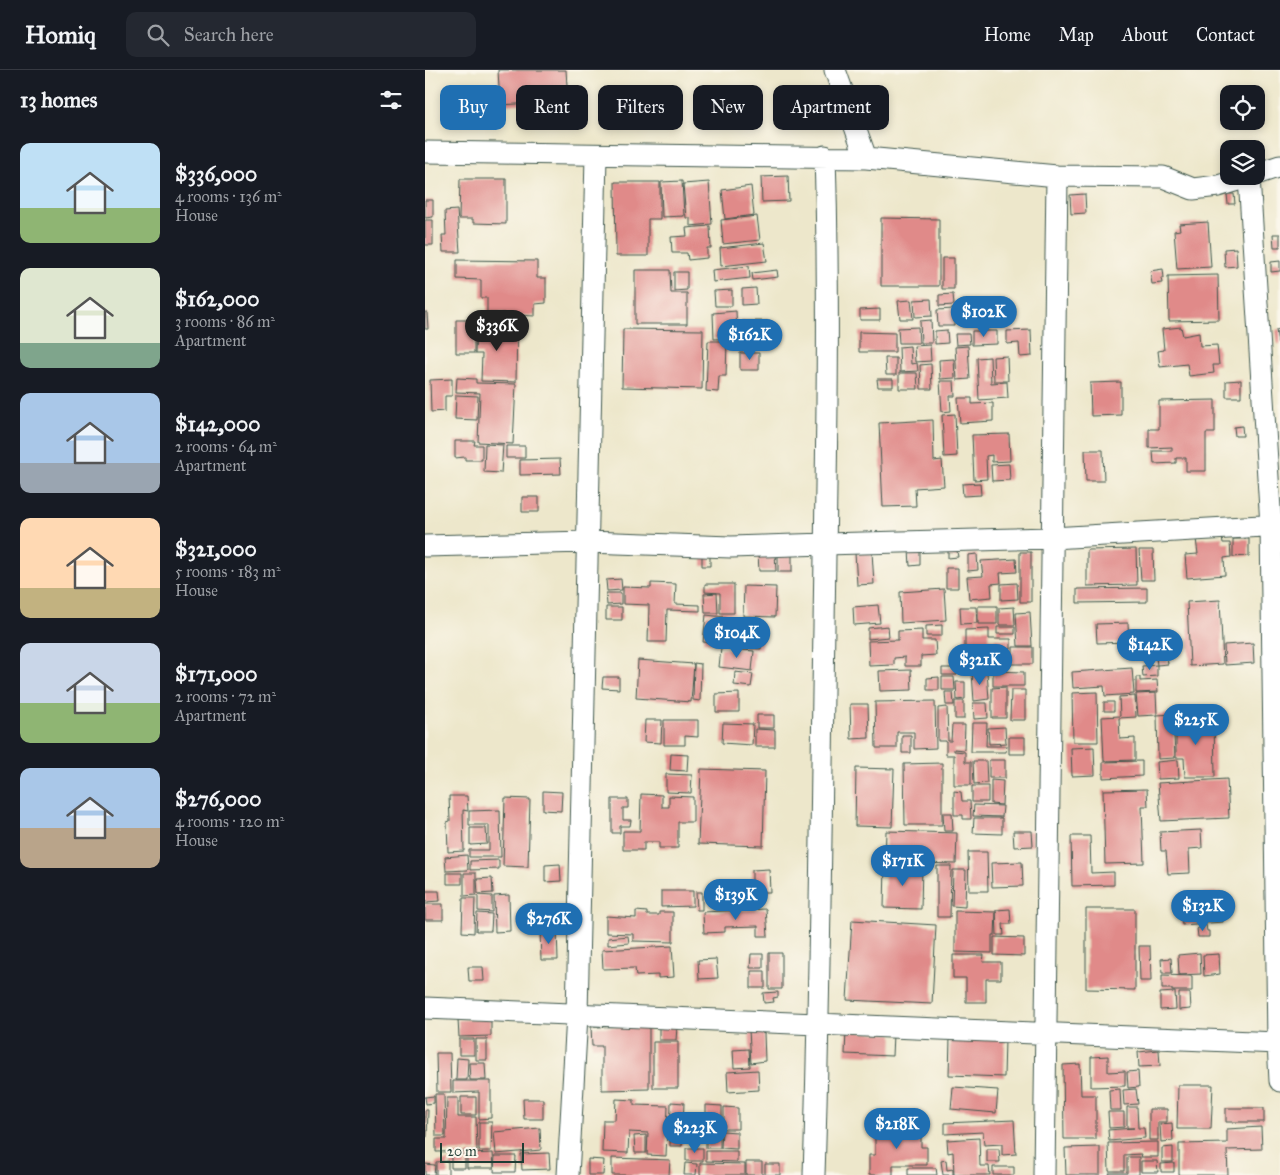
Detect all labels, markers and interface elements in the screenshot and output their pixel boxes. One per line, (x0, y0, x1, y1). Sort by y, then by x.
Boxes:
search box (126, 12, 476, 57)
text: Homiq (25, 20, 96, 50)
icon: search (144, 21, 172, 49)
text: Search here (184, 23, 274, 46)
text: Home (984, 24, 1031, 46)
text: Map (1059, 24, 1094, 46)
text: About (1122, 24, 1168, 46)
text: Contact (1196, 24, 1255, 46)
chip: Buy (440, 85, 506, 130)
chip: Rent (516, 85, 588, 130)
chip: Filters (598, 85, 683, 130)
chip: New (693, 85, 763, 130)
chip: Apartment (773, 85, 889, 130)
map controls (1220, 85, 1265, 185)
button: locate (1220, 85, 1265, 130)
icon: filters (377, 86, 405, 114)
text: 13 homes (20, 87, 97, 113)
button: layers (1220, 140, 1265, 185)
text: $336,000 (175, 161, 257, 187)
icon: home (60, 163, 120, 223)
text: 4 rooms · 136 m² (175, 187, 282, 206)
text: House (175, 206, 218, 225)
text: $162,000 (175, 286, 260, 312)
icon: home (60, 288, 120, 348)
pin: $102K (949, 296, 1019, 338)
text: $102K (962, 302, 1006, 321)
pin: $336K (462, 310, 532, 352)
text: 3 rooms · 86 m² (175, 312, 275, 331)
text: $336K (476, 316, 518, 335)
pin: $162K (715, 318, 785, 361)
text: $162K (728, 325, 772, 344)
text: Apartment (175, 331, 247, 350)
text: $142,000 (175, 411, 261, 437)
icon: home (60, 413, 120, 473)
text: 2 rooms · 64 m² (175, 437, 277, 456)
text: Apartment (175, 456, 247, 475)
text: $321,000 (175, 536, 257, 562)
icon: home (60, 538, 120, 598)
text: 5 rooms · 183 m² (175, 562, 281, 581)
text: House (175, 581, 218, 600)
pin: $104K (702, 616, 772, 659)
text: $104K (714, 623, 760, 642)
pin: $142K (1115, 628, 1185, 671)
text: $142K (1128, 635, 1172, 654)
pin: $321K (945, 644, 1015, 686)
text: $321K (959, 650, 1001, 669)
text: $171,000 (175, 661, 258, 687)
icon: home (60, 663, 120, 723)
text: 2 rooms · 72 m² (175, 687, 276, 706)
pin: $225K (1161, 704, 1231, 746)
text: Apartment (175, 706, 247, 725)
text: $225K (1174, 710, 1218, 729)
text: $276,000 (175, 786, 261, 812)
icon: home (60, 788, 120, 848)
text: 4 rooms · 120 m² (175, 812, 284, 831)
text: House (175, 831, 218, 850)
pin: $171K (868, 844, 938, 887)
text: $171K (882, 851, 924, 870)
pin: $139K (701, 878, 771, 921)
text: $139K (715, 885, 757, 904)
pin: $132K (1168, 890, 1238, 932)
text: $132K (1182, 896, 1224, 915)
pin: $276K (514, 902, 584, 945)
text: $276K (526, 909, 572, 928)
pin: $218K (862, 1108, 932, 1150)
pin: $223K (660, 1112, 730, 1154)
text: $218K (875, 1114, 919, 1133)
text: $223K (673, 1118, 717, 1137)
scale bar (440, 1140, 524, 1163)
text: 20 m (447, 1143, 477, 1160)

